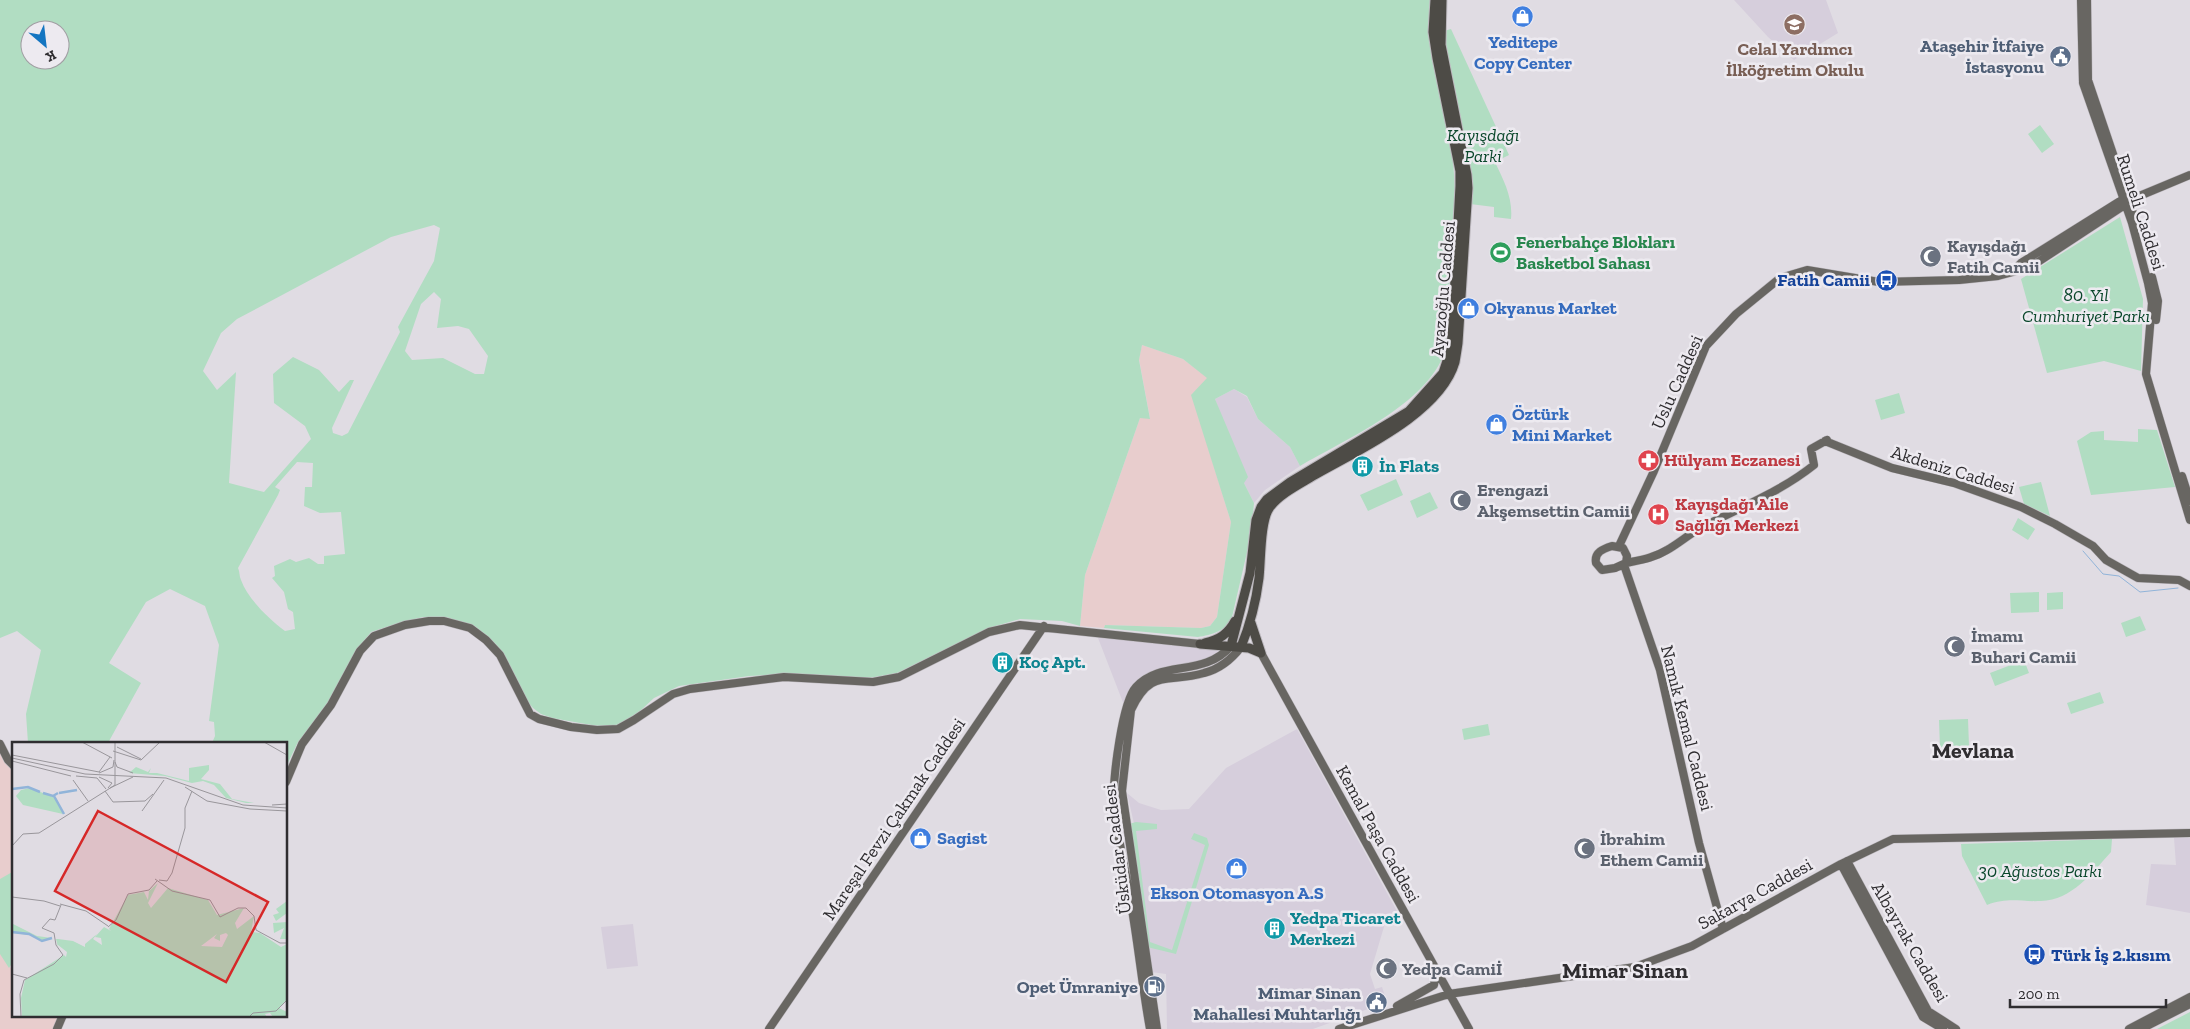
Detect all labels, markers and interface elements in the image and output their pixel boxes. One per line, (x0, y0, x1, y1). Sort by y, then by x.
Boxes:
shop icon: Yeditepe Copy Center (1511, 5, 1535, 29)
school or university icon: Celal Yardımcı İlköğretim Okulu (1783, 12, 1807, 36)
north arrow (20, 20, 70, 70)
place label: Yeditepe Copy Center (1474, 31, 1572, 74)
place label: Ataşehir İtfaiye İstasyonu (1920, 35, 2044, 78)
place label: Celal Yardımcı İlköğretim Okulu (1726, 38, 1864, 81)
public building icon: Ataşehir İtfaiye İstasyonu (2048, 44, 2072, 68)
text: K (42, 46, 59, 66)
park label: Kayışdağı Parki (1447, 124, 1519, 167)
street label: Rumeli Caddesi (2112, 151, 2170, 273)
street label: Ayazoğlu Caddesi (1426, 220, 1460, 358)
place label: Fenerbahçe Blokları Basketbol Sahası (1516, 231, 1676, 274)
place label: Kayışdağı Fatih Camii (1947, 235, 2040, 278)
sports icon: Fenerbahçe Blokları Basketbol Sahası (1488, 240, 1512, 264)
mosque icon: Kayışdağı Fatih Camii (1919, 244, 1943, 268)
bus stop icon: Fatih Camii (1874, 268, 1898, 292)
place label: Fatih Camii (1777, 269, 1871, 291)
park label: 80. Yıl Cumhuriyet Parkı (2022, 284, 2150, 327)
shop icon: Okyanus Market (1456, 296, 1480, 320)
place label: Okyanus Market (1484, 297, 1618, 319)
street label: Uslu Caddesi (1646, 332, 1708, 432)
place label: Öztürk Mini Market (1512, 403, 1612, 446)
shop icon: Öztürk Mini Market (1484, 412, 1508, 436)
street label: Akdeniz Caddesi (1888, 441, 2018, 499)
pharmacy icon: Hülyam Eczanesi (1636, 448, 1660, 472)
place label: Hülyam Eczanesi (1664, 449, 1801, 471)
building icon: İn Flats (1351, 454, 1375, 478)
place label: İn Flats (1379, 455, 1439, 477)
place label: Erengazi Akşemsettin Camii (1477, 479, 1631, 522)
mosque icon: Erengazi Akşemsettin Camii (1449, 488, 1473, 512)
place label: Kayışdağı Aile Sağlığı Merkezi (1675, 493, 1799, 536)
hospital icon: Kayışdağı Aile Sağlığı Merkezi (1647, 502, 1671, 526)
place label: İmamı Buhari Camii (1971, 625, 2077, 668)
mosque icon: İmamı Buhari Camii (1943, 634, 1967, 658)
street label: Namık Kemal Caddesi (1656, 643, 1718, 813)
building icon: Koç Apt. (991, 650, 1015, 674)
place label: Koç Apt. (1019, 651, 1086, 673)
street label: Mareşal Fevzi Çakmak Caddesi (818, 714, 970, 924)
district label: Mevlana (1932, 737, 2014, 764)
inset map (12, 742, 288, 1016)
street label: Kemal Paşa Caddesi (1331, 761, 1425, 907)
street label: Üsküdar Caddesi (1098, 783, 1136, 915)
shop icon: Sagist (909, 826, 933, 850)
place label: Sagist (937, 827, 988, 849)
place label: İbrahim Ethem Camii (1600, 828, 1704, 871)
mosque icon: İbrahim Ethem Camii (1572, 837, 1596, 861)
street label: Sakarya Caddesi (1694, 854, 1816, 934)
shop icon: Ekson Otomasyon A.S (1225, 856, 1249, 880)
park label: 30 Ağustos Parkı (1978, 860, 2102, 882)
street label: Albayrak Caddesi (1867, 878, 1953, 1006)
place label: Ekson Otomasyon A.S (1150, 882, 1324, 904)
place label: Yedpa Ticaret Merkezi (1290, 907, 1401, 950)
building icon: Yedpa Ticaret Merkezi (1262, 916, 1286, 940)
bus stop icon: Türk İş 2.kısım (2023, 943, 2047, 967)
place label: Türk İş 2.kısım (2051, 944, 2171, 966)
mosque icon: Yedpa Camiİ (1374, 957, 1398, 981)
district label: Mimar Sinan (1562, 957, 1688, 984)
place label: Yedpa Camiİ (1402, 958, 1502, 980)
fuel station icon: Opet Ümraniye (1142, 975, 1166, 999)
place label: Opet Ümraniye (1017, 976, 1138, 998)
scale bar (2010, 976, 2166, 1008)
place label: Mimar Sinan Mahallesi Muhtarlığı (1193, 982, 1362, 1025)
text: 200 m (2018, 985, 2059, 1003)
public building icon: Mimar Sinan Mahallesi Muhtarlığı (1365, 991, 1389, 1015)

